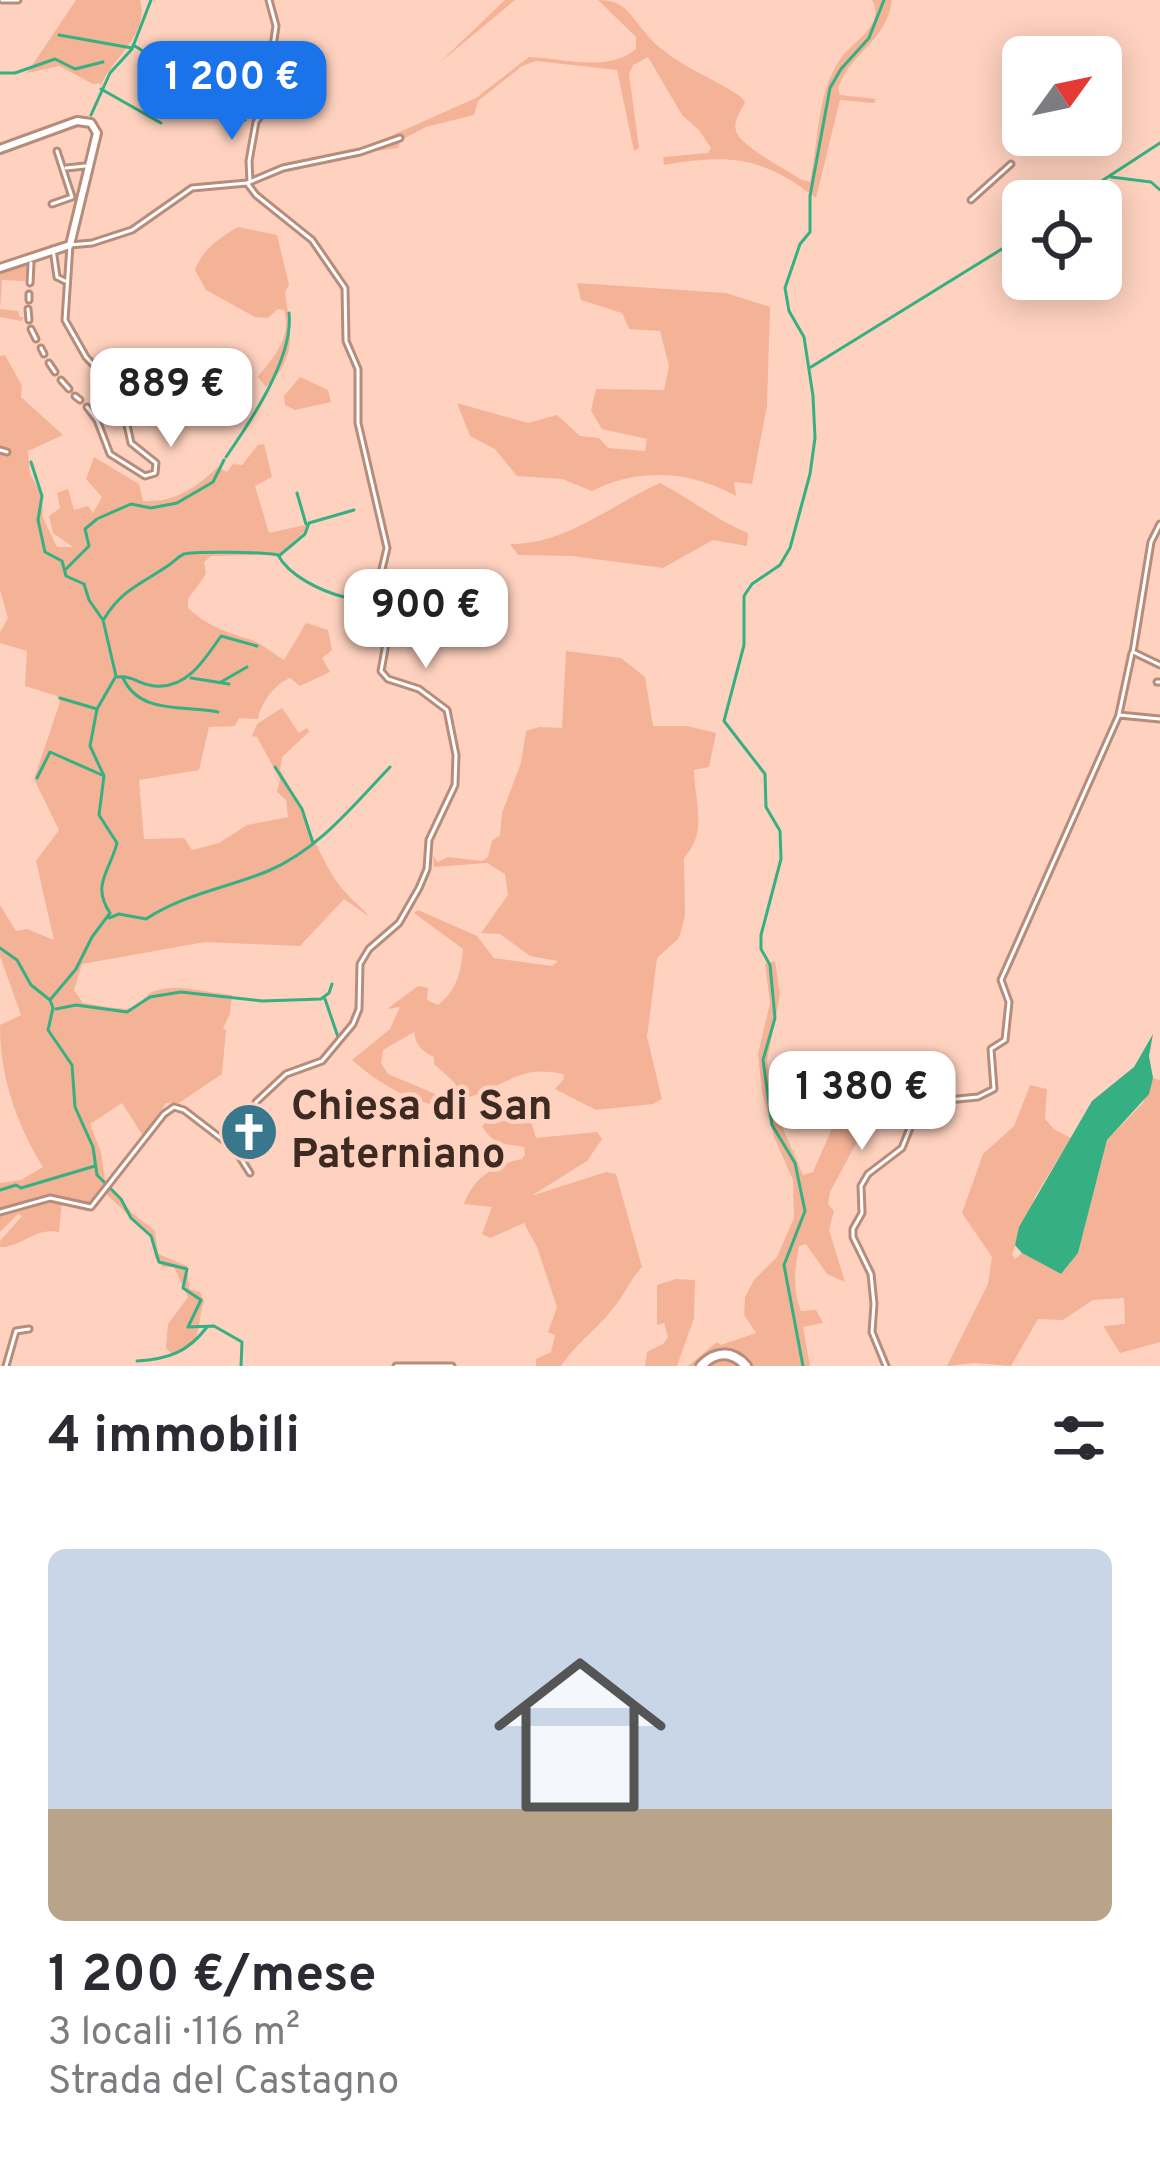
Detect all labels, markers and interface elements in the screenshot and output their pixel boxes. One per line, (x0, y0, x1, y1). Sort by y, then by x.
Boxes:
north arrow (1002, 36, 1122, 156)
map controls (1002, 36, 1122, 300)
pin: 1 200 € (121, 41, 343, 143)
text: 1 200 € (164, 55, 300, 104)
button: locate (1002, 180, 1122, 300)
pin: 889 € (87, 348, 255, 450)
text: 889 € (117, 362, 225, 411)
pin: 900 € (342, 569, 510, 671)
text: 900 € (371, 583, 481, 632)
pin: 1 380 € (751, 1051, 973, 1153)
text: 1 380 € (796, 1065, 928, 1114)
place label: Chiesa di San Paterniano (291, 1082, 553, 1183)
church icon: Chiesa di San Paterniano (218, 1101, 280, 1163)
icon: filters (1046, 1405, 1112, 1471)
text: 4 immobili (48, 1406, 300, 1471)
icon: home (472, 1627, 688, 1843)
text: 1 200 €/mese (48, 1945, 376, 2010)
text: 3 locali · 116 m² (48, 2010, 300, 2059)
text: Strada del Castagno (48, 2059, 399, 2108)

